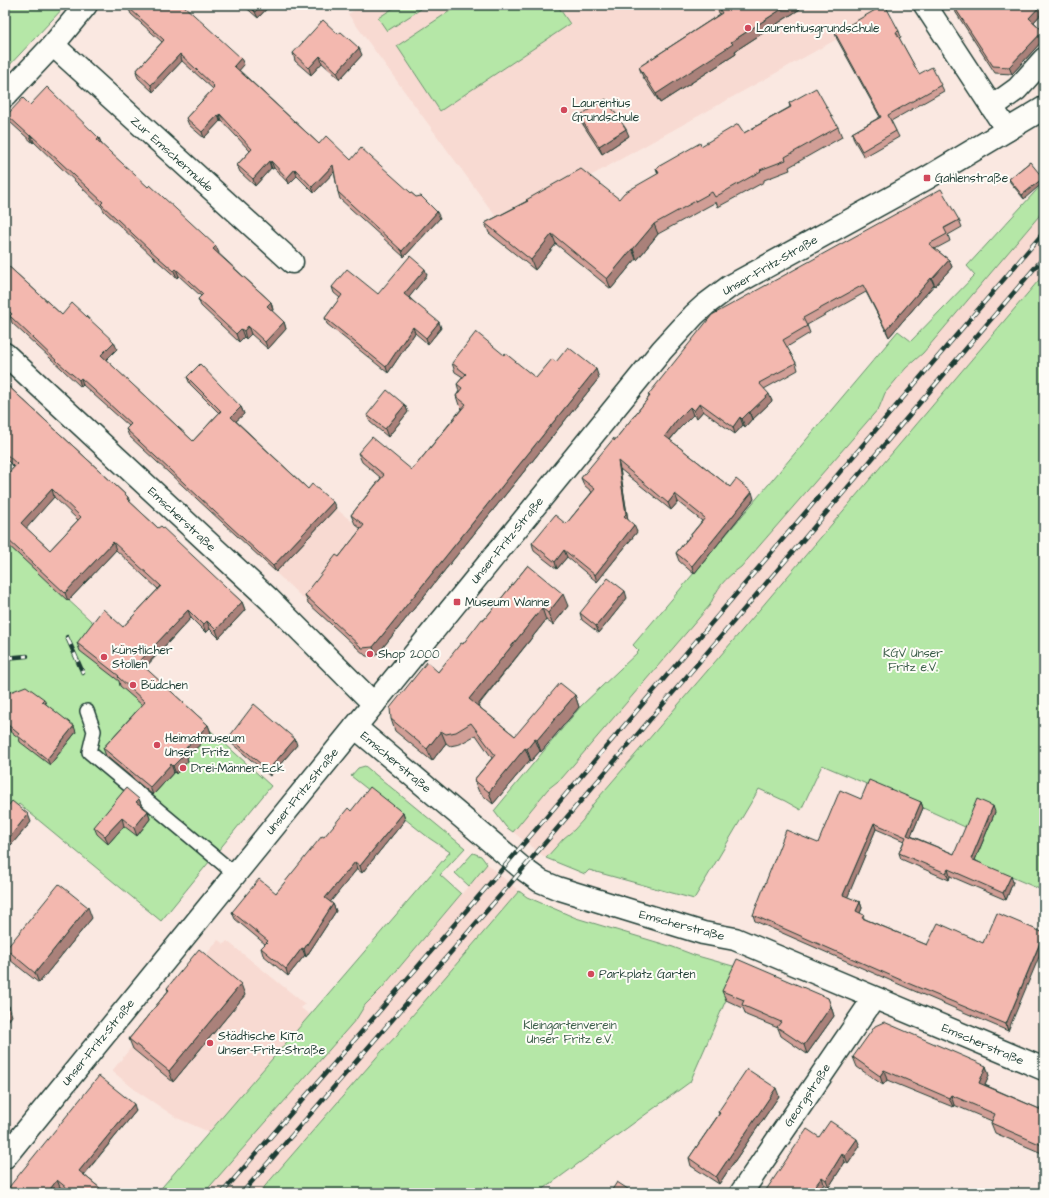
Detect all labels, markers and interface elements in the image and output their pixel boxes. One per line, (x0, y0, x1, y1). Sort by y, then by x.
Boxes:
place label: Laurentiusgrundschule (756, 20, 880, 38)
marker: Laurentiusgrundschule (743, 23, 753, 33)
place label: Laurentius Grundschule (572, 95, 640, 126)
marker: Laurentius Grundschule (559, 105, 569, 115)
street label: Zur Emschermulde (127, 113, 217, 196)
place label: Gahlenstraße (935, 170, 1009, 187)
marker: Gahlenstraße (922, 173, 932, 183)
street label: Unser-Fritz-Straße (720, 231, 821, 300)
street label: Emscherstraße (144, 483, 220, 556)
street label: Unser-Fritz-Straße (467, 493, 548, 587)
place label: Museum Wanne (465, 594, 550, 611)
marker: Museum Wanne (452, 597, 462, 607)
place label: künstlicher Stollen (112, 642, 173, 673)
park label: KGV Unser Fritz e.V. (883, 645, 943, 676)
place label: Shop 2000 (378, 646, 440, 663)
marker: Shop 2000 (365, 649, 375, 659)
marker: künstlicher Stollen (99, 652, 109, 662)
place label: Büdchen (141, 677, 188, 694)
marker: Büdchen (128, 680, 138, 690)
street label: Emscherstraße (357, 728, 435, 797)
place label: Heimatmuseum Unser Fritz (165, 730, 245, 761)
marker: Heimatmuseum Unser Fritz (152, 740, 162, 750)
street label: Unser-Fritz-Straße (262, 744, 343, 838)
place label: Drei-Männer-Eck (191, 760, 285, 777)
marker: Drei-Männer-Eck (178, 763, 188, 773)
street label: Emscherstraße (637, 906, 727, 945)
place label: Parkplatz Garten (599, 966, 695, 983)
marker: Parkplatz Garten (586, 969, 596, 979)
street label: Unser-Fritz-Straße (58, 995, 139, 1089)
park label: Kleingartenverein Unser Fritz e.V. (523, 1017, 617, 1048)
street label: Emscherstraße (939, 1019, 1027, 1070)
place label: Städtische KiTa Unser–Fritz-Straße (218, 1028, 326, 1059)
marker: Städtische KiTa Unser–Fritz-Straße (205, 1038, 215, 1048)
street label: Georgstraße (780, 1060, 836, 1131)

